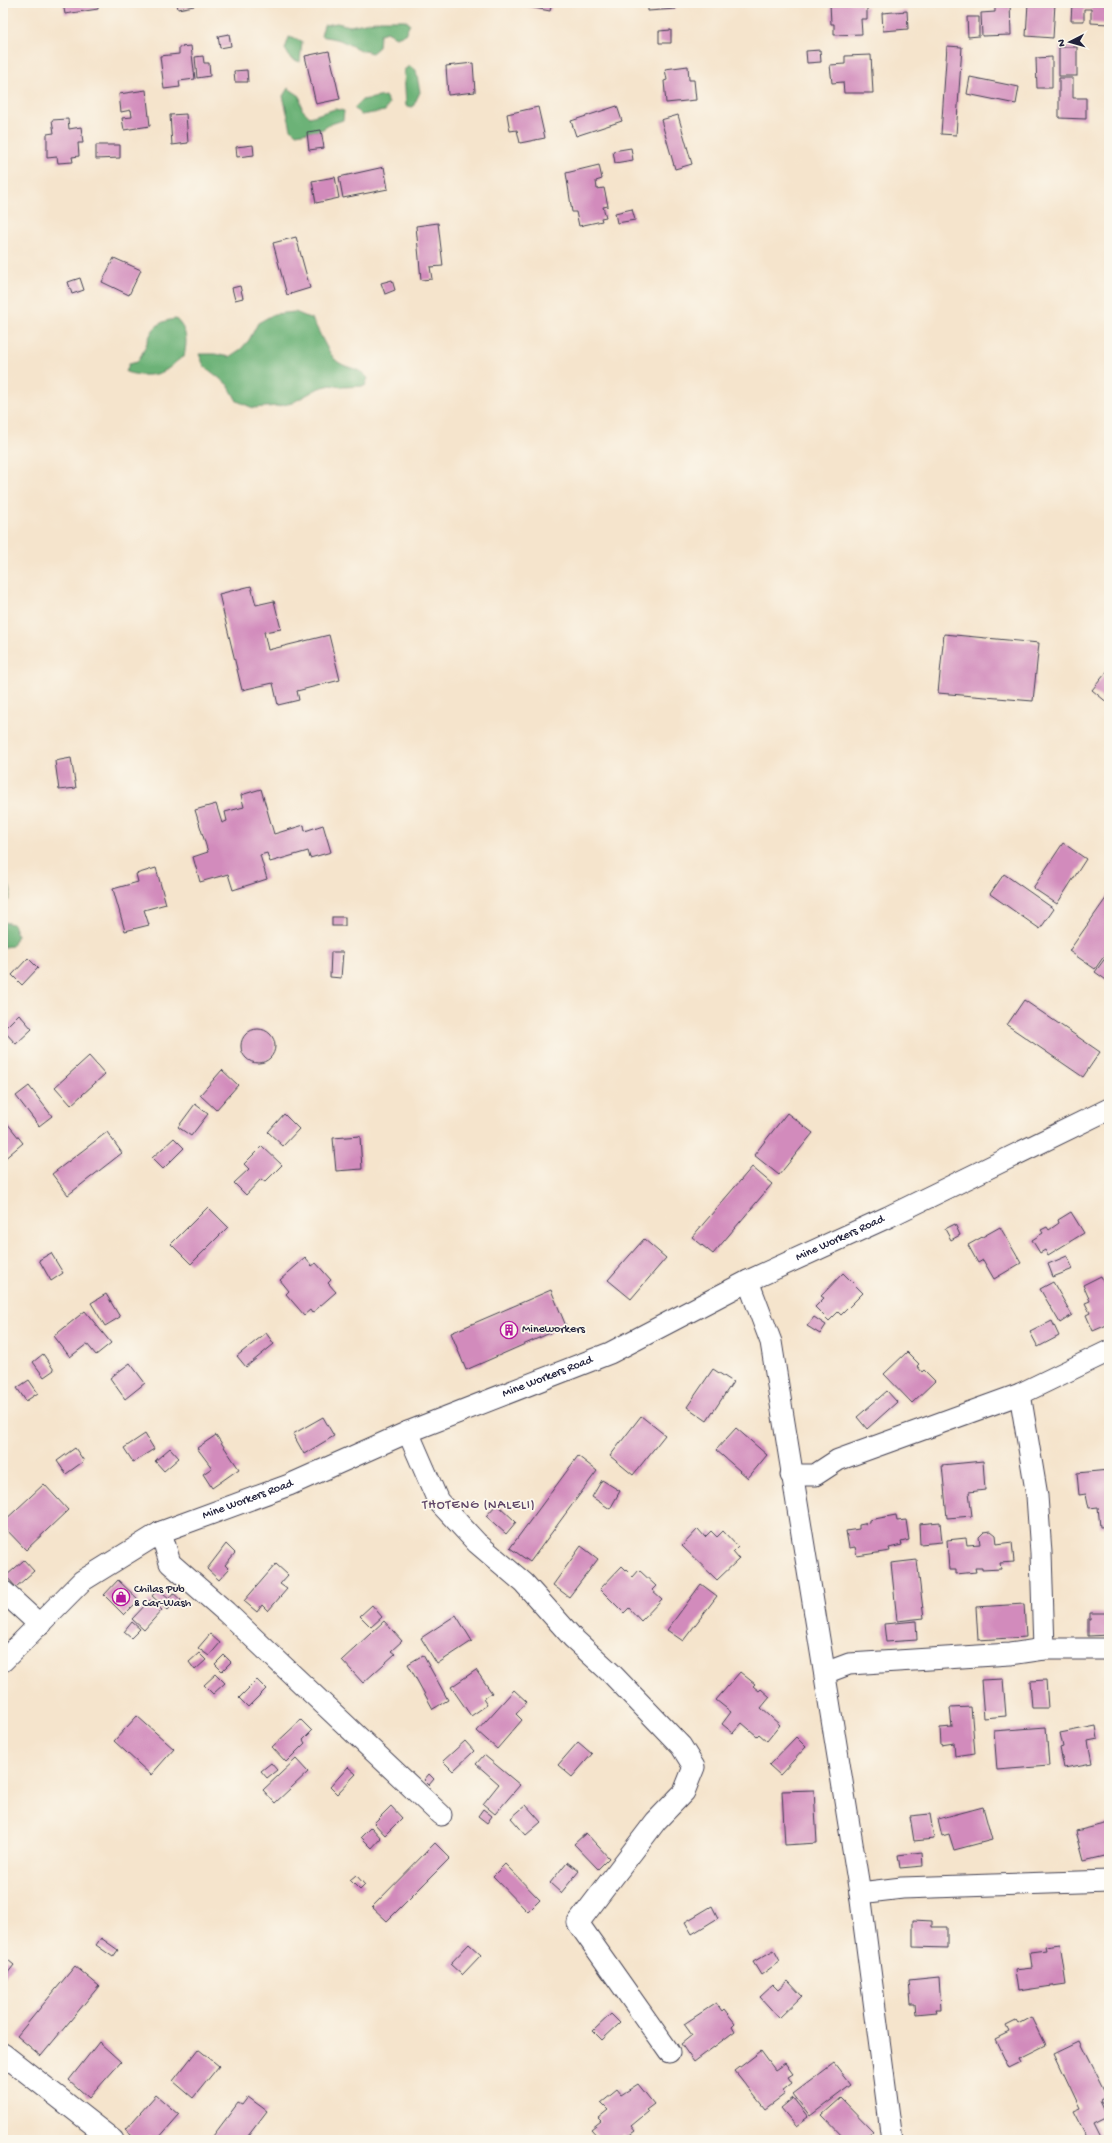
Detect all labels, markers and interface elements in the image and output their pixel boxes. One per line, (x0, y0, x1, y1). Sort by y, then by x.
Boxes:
north arrow (1050, 22, 1090, 62)
text: N (1056, 39, 1068, 47)
street label: Mine Workers Road (794, 1212, 888, 1265)
building icon: Mineworkers (499, 1320, 519, 1340)
place label: Mineworkers (522, 1323, 585, 1337)
street label: Mine Workers Road (501, 1353, 596, 1401)
street label: Mine Workers Road (201, 1477, 296, 1523)
district label: THOTENG (NALELI) (421, 1498, 536, 1513)
place label: Chilas Pub & Car-Wash (134, 1583, 192, 1611)
shop icon: Chilas Pub & Car-Wash (111, 1587, 131, 1607)

